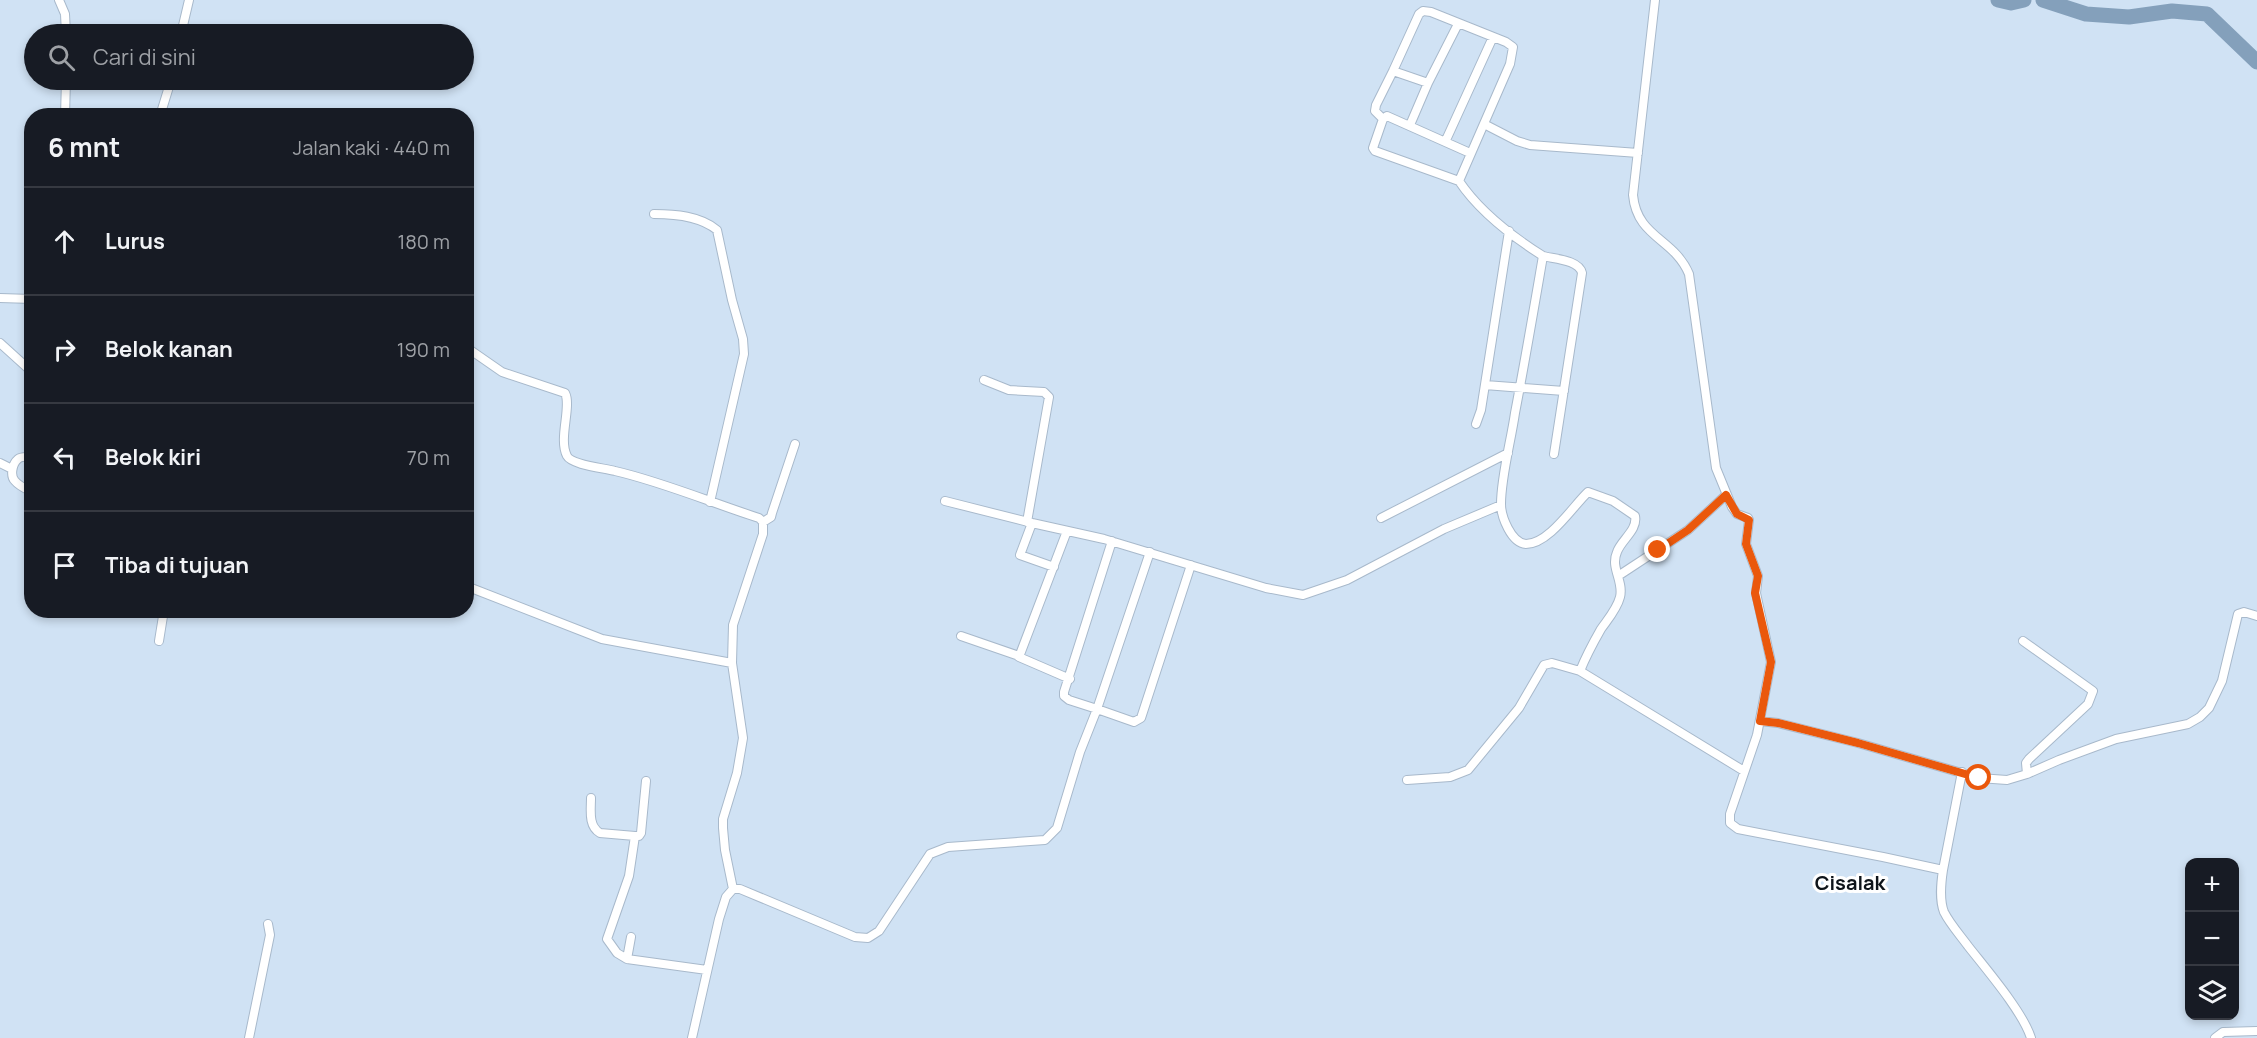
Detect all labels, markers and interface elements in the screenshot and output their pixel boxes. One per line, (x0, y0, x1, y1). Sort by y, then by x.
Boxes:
search box (24, 24, 474, 90)
icon: search (45, 41, 78, 74)
text: Cari di sini (93, 42, 196, 72)
text: 6 mnt (48, 129, 120, 165)
text: Jalan kaki · 440 m (293, 134, 450, 161)
icon: ahead (48, 225, 81, 258)
text: Lurus (105, 226, 165, 256)
text: 180 m (397, 228, 450, 255)
icon: right (48, 333, 81, 366)
text: Belok kanan (105, 334, 233, 364)
text: 190 m (397, 336, 450, 363)
icon: left (48, 441, 81, 474)
text: Belok kiri (105, 442, 201, 472)
text: 70 m (407, 444, 450, 471)
route end (1644, 536, 1670, 562)
icon: arrive (48, 549, 81, 582)
text: Tiba di tujuan (105, 550, 249, 580)
route start (1965, 764, 1991, 790)
map controls (2185, 858, 2239, 1020)
button: + (2185, 858, 2239, 912)
district label: Cisalak (1815, 869, 1887, 896)
button: − (2185, 912, 2239, 966)
button: layers (2185, 966, 2239, 1020)

